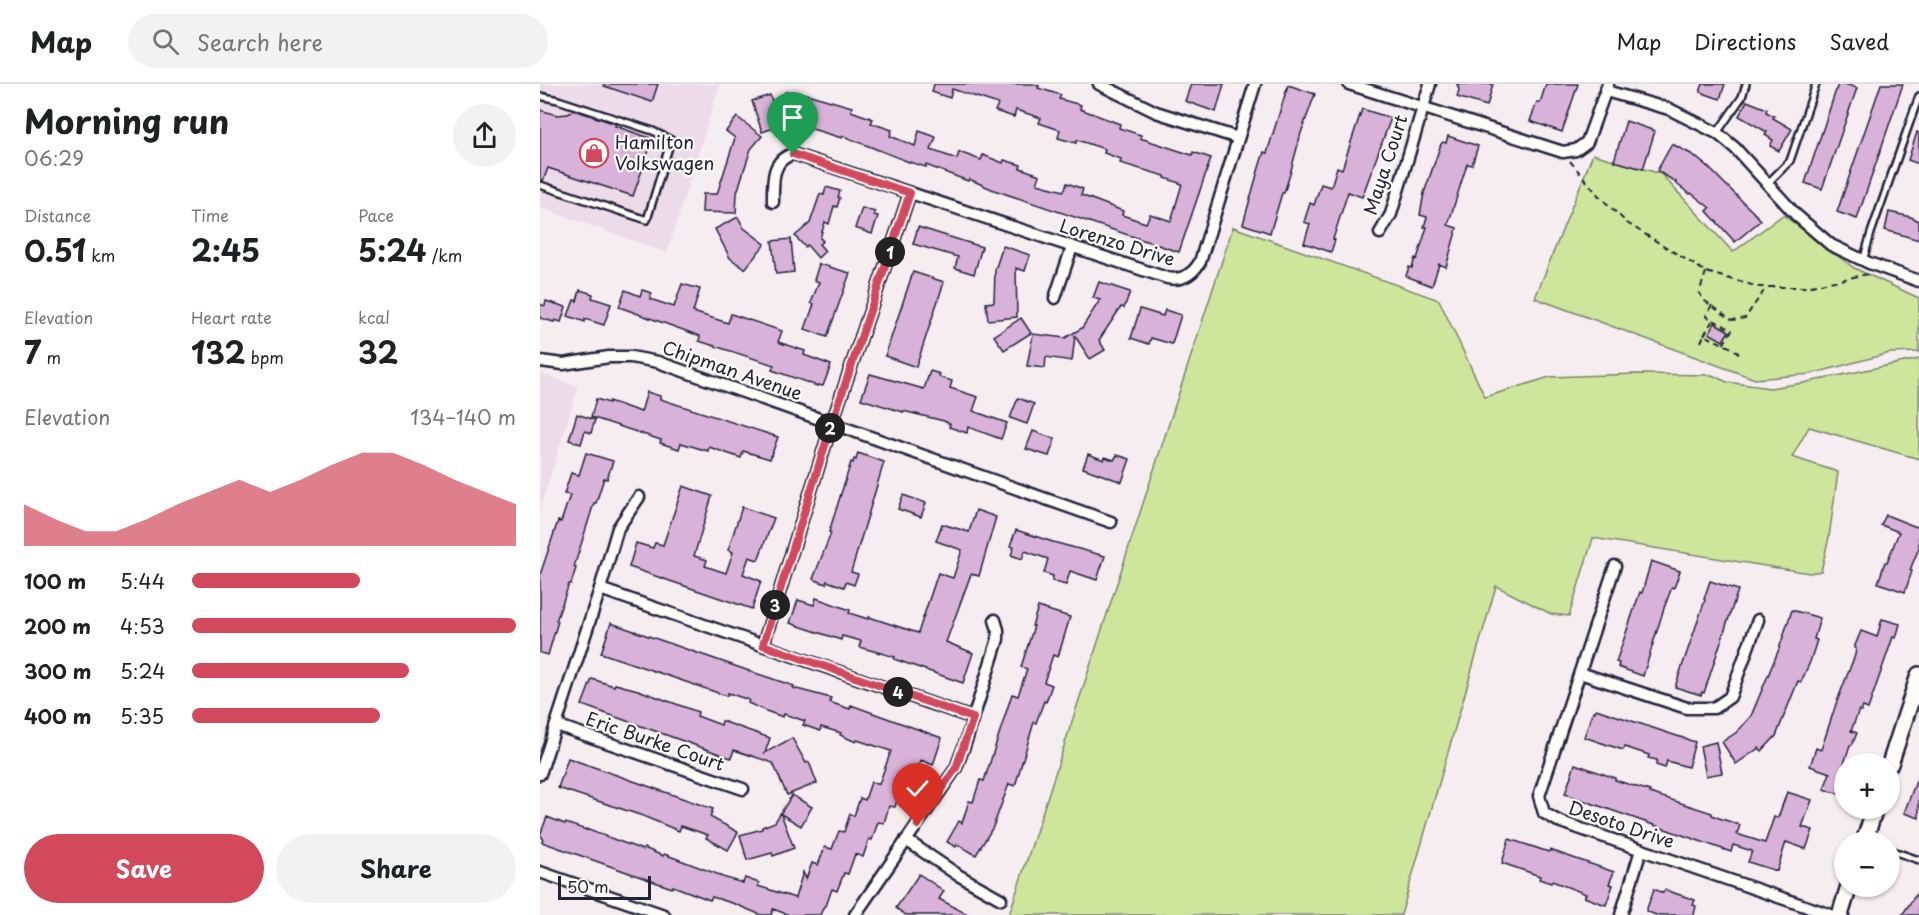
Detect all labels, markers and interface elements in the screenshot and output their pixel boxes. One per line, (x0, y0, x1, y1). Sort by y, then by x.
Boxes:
search box (128, 14, 548, 68)
text: Map (30, 20, 92, 63)
icon: search (149, 25, 182, 58)
text: Search here (197, 25, 323, 58)
text: Map (1616, 25, 1661, 57)
text: Directions (1694, 25, 1796, 57)
text: Saved (1829, 25, 1889, 57)
pin (767, 92, 818, 154)
text: Morning run (24, 95, 229, 145)
icon: arrive (776, 101, 809, 134)
button: share (453, 104, 516, 167)
street label: Maya Court (1356, 111, 1413, 218)
place label: Hamilton Volkswagen (615, 128, 714, 176)
shop icon: Hamilton Volkswagen (578, 137, 610, 169)
text: 06:29 (24, 143, 84, 173)
text: Distance (24, 203, 91, 227)
text: Time (191, 203, 229, 227)
text: Pace (358, 203, 394, 227)
street label: Lorenzo Drive (1056, 211, 1178, 272)
text: 0.51 (24, 227, 86, 272)
text: 2:45 (191, 227, 260, 272)
text: 5:24 (358, 227, 426, 272)
pin: 1 (875, 237, 905, 267)
text: 1 (886, 240, 894, 264)
text: km (86, 243, 115, 267)
text: /km (426, 243, 462, 267)
text: Elevation (24, 305, 93, 329)
text: Heart rate (191, 305, 272, 329)
text: kcal (358, 305, 390, 329)
text: 7 (24, 329, 41, 374)
text: 132 (191, 329, 245, 374)
text: 32 (358, 329, 398, 374)
street label: Chipman Avenue (659, 333, 806, 406)
text: m (41, 345, 61, 369)
text: bpm (245, 345, 284, 369)
text: Elevation (24, 402, 110, 432)
text: 134–140 m (410, 402, 516, 432)
pin: 2 (815, 413, 845, 443)
text: 2 (824, 416, 836, 440)
text: 100 m (24, 566, 86, 596)
text: 5:44 (120, 566, 165, 596)
pin: 3 (760, 590, 790, 620)
text: 3 (770, 593, 780, 617)
text: 200 m (24, 611, 91, 641)
text: 4:53 (120, 611, 165, 641)
text: 300 m (24, 656, 92, 686)
text: 5:24 (120, 656, 165, 686)
pin: 4 (883, 677, 913, 707)
text: 4 (893, 680, 903, 704)
text: 400 m (24, 701, 92, 731)
text: 5:35 (120, 701, 164, 731)
street label: Eric Burke Court (583, 704, 728, 777)
map controls (1834, 753, 1900, 897)
button: + (1834, 753, 1900, 819)
pin (892, 763, 943, 825)
icon: check (901, 772, 934, 805)
street label: Desoto Drive (1565, 793, 1678, 854)
button: − (1834, 831, 1900, 897)
button: Save (24, 834, 264, 903)
button: Share (276, 834, 516, 903)
scale bar (558, 873, 651, 900)
text: 50 m (567, 874, 608, 898)

